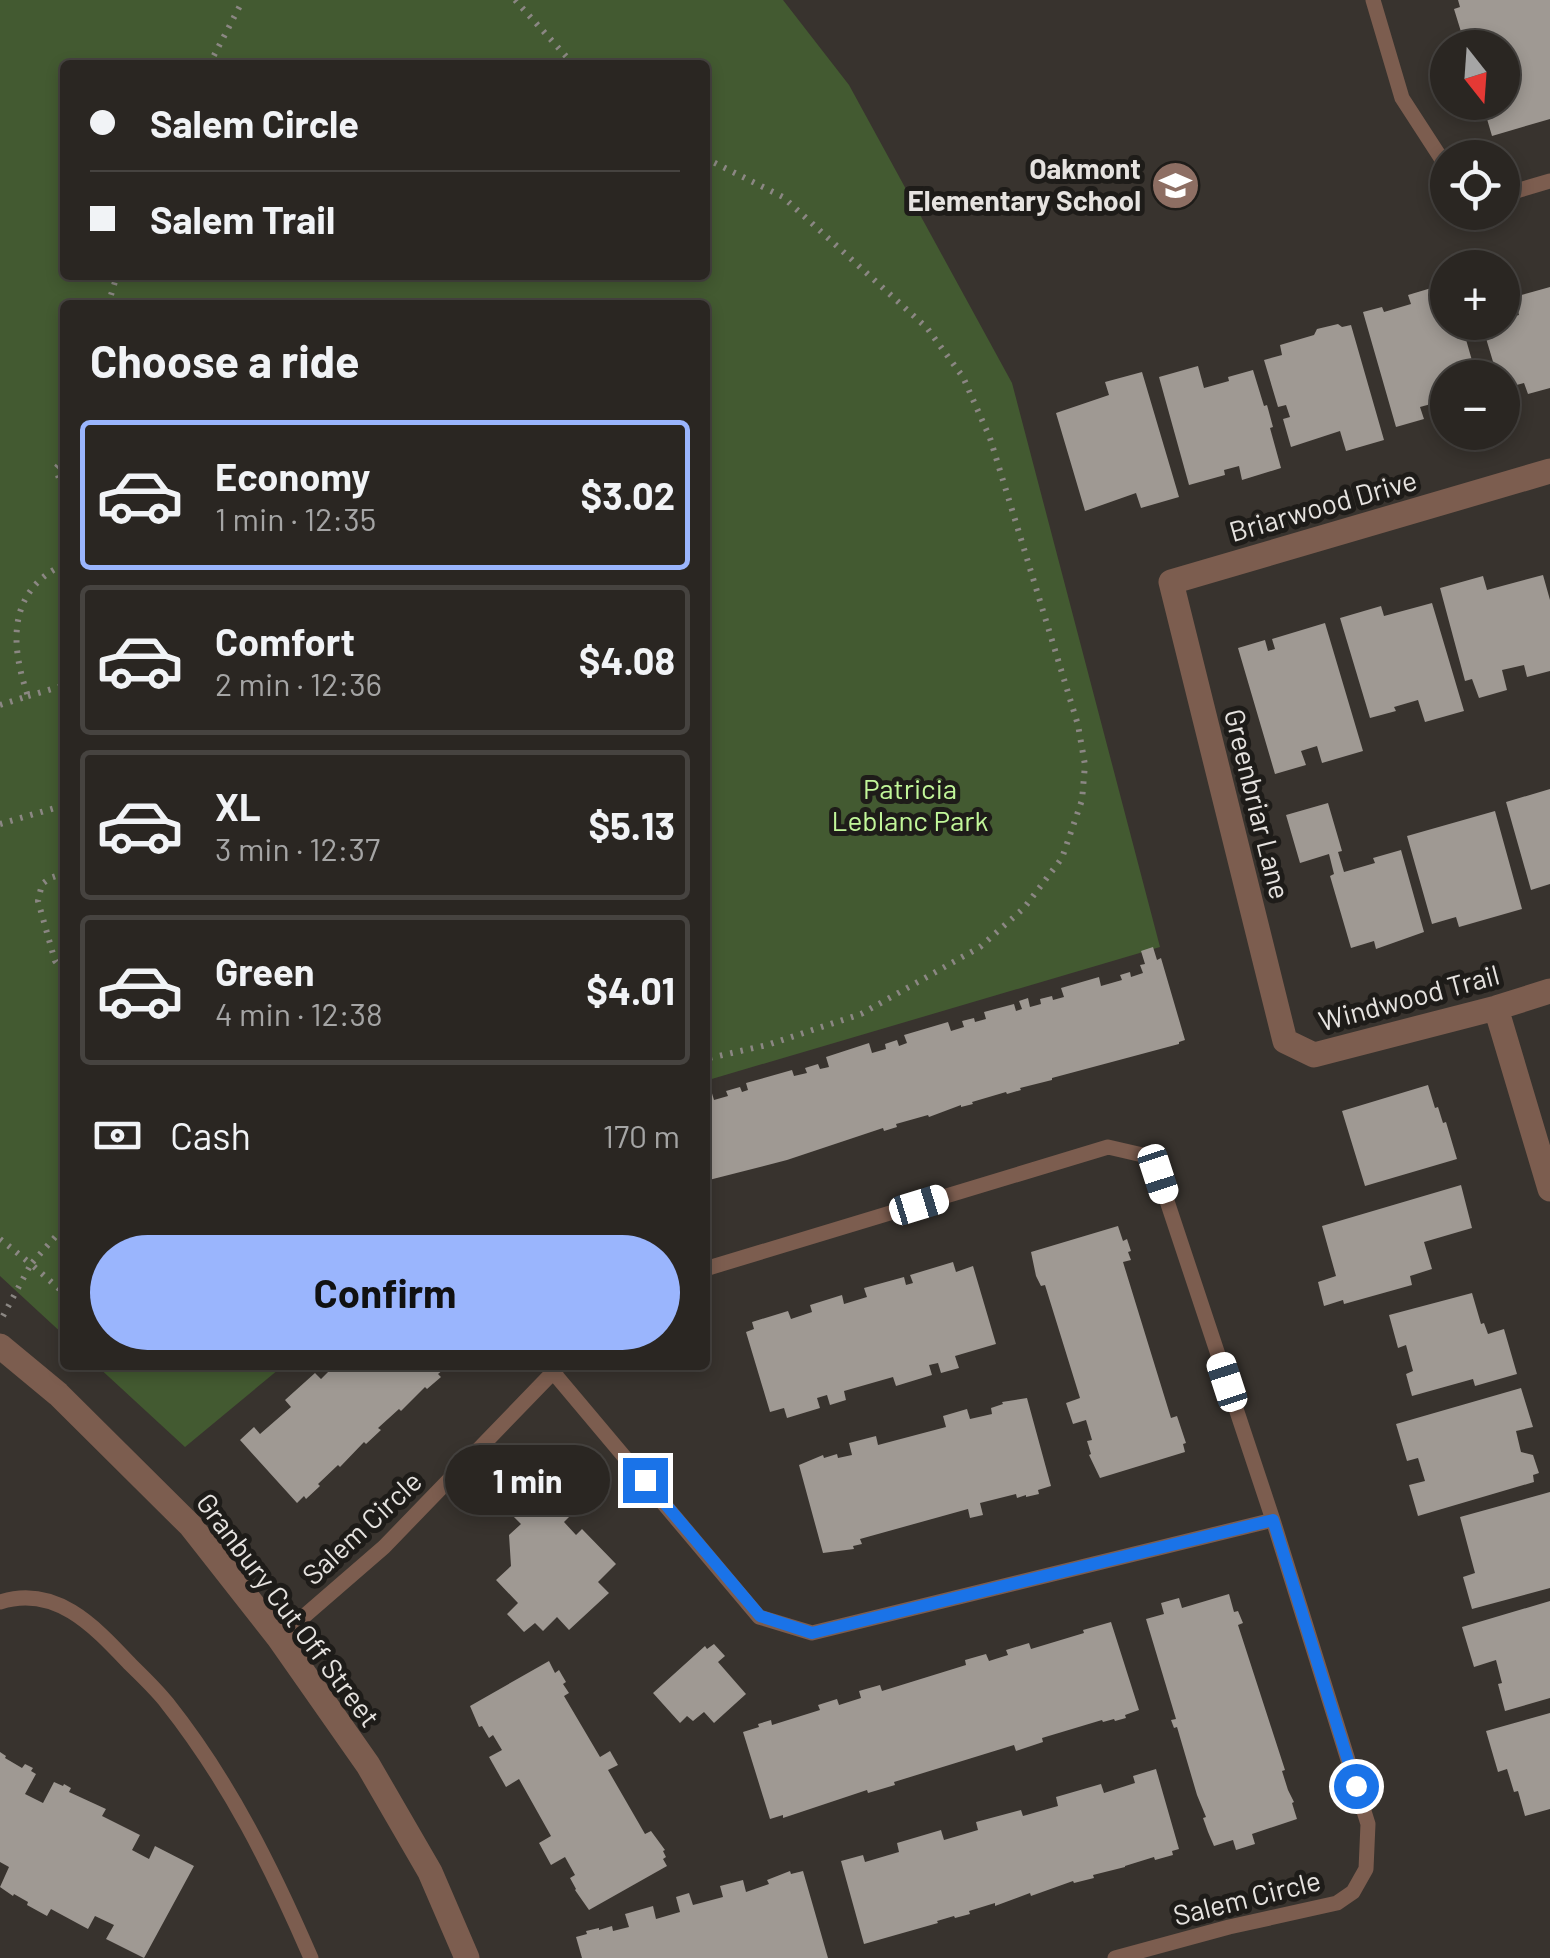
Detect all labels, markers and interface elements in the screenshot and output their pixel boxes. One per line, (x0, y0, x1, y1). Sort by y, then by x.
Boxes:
north arrow (1430, 30, 1520, 120)
map controls (1430, 30, 1520, 450)
text: Salem Circle (150, 100, 359, 146)
button: locate (1430, 140, 1520, 230)
place label: Oakmont Elementary School (908, 151, 1141, 217)
school or university icon: Oakmont Elementary School (1150, 159, 1202, 211)
text: Salem Trail (150, 196, 335, 242)
button: + (1430, 250, 1520, 340)
text: Choose a ride (90, 333, 360, 387)
button: − (1430, 360, 1520, 450)
icon: car (95, 450, 185, 540)
text: Economy (215, 453, 370, 499)
street label: Briarwood Drive (1225, 462, 1421, 548)
text: $3.02 (581, 472, 675, 518)
text: 1 min · 12:35 (215, 499, 376, 537)
icon: car (95, 615, 185, 705)
text: Comfort (215, 618, 355, 664)
text: $4.08 (579, 637, 675, 683)
text: 2 min · 12:36 (215, 664, 382, 702)
street label: Greenbriar Lane (1218, 705, 1298, 902)
park label: Patricia Leblanc Park (832, 771, 988, 837)
icon: car (95, 780, 185, 870)
text: XL (215, 783, 261, 829)
text: $5.13 (589, 802, 675, 848)
text: 3 min · 12:37 (215, 829, 380, 867)
icon: car (95, 945, 185, 1035)
text: Green (215, 948, 315, 994)
street label: Windwood Trail (1315, 957, 1503, 1037)
text: $4.01 (586, 967, 675, 1013)
text: 4 min · 12:38 (215, 994, 383, 1032)
icon: cash (90, 1108, 145, 1163)
text: Cash (170, 1112, 251, 1158)
text: 170 m (603, 1116, 680, 1154)
car (1134, 1141, 1182, 1207)
car (886, 1182, 952, 1228)
button: Confirm (90, 1235, 680, 1350)
car (1203, 1349, 1251, 1415)
callout: 1 min (445, 1445, 610, 1515)
route end (623, 1458, 668, 1503)
text: 1 min (492, 1461, 563, 1499)
street label: Salem Circle (295, 1463, 428, 1591)
street label: Granbury Cut Off Street (190, 1486, 388, 1733)
route start (1334, 1764, 1379, 1809)
street label: Salem Circle (1169, 1862, 1324, 1932)

